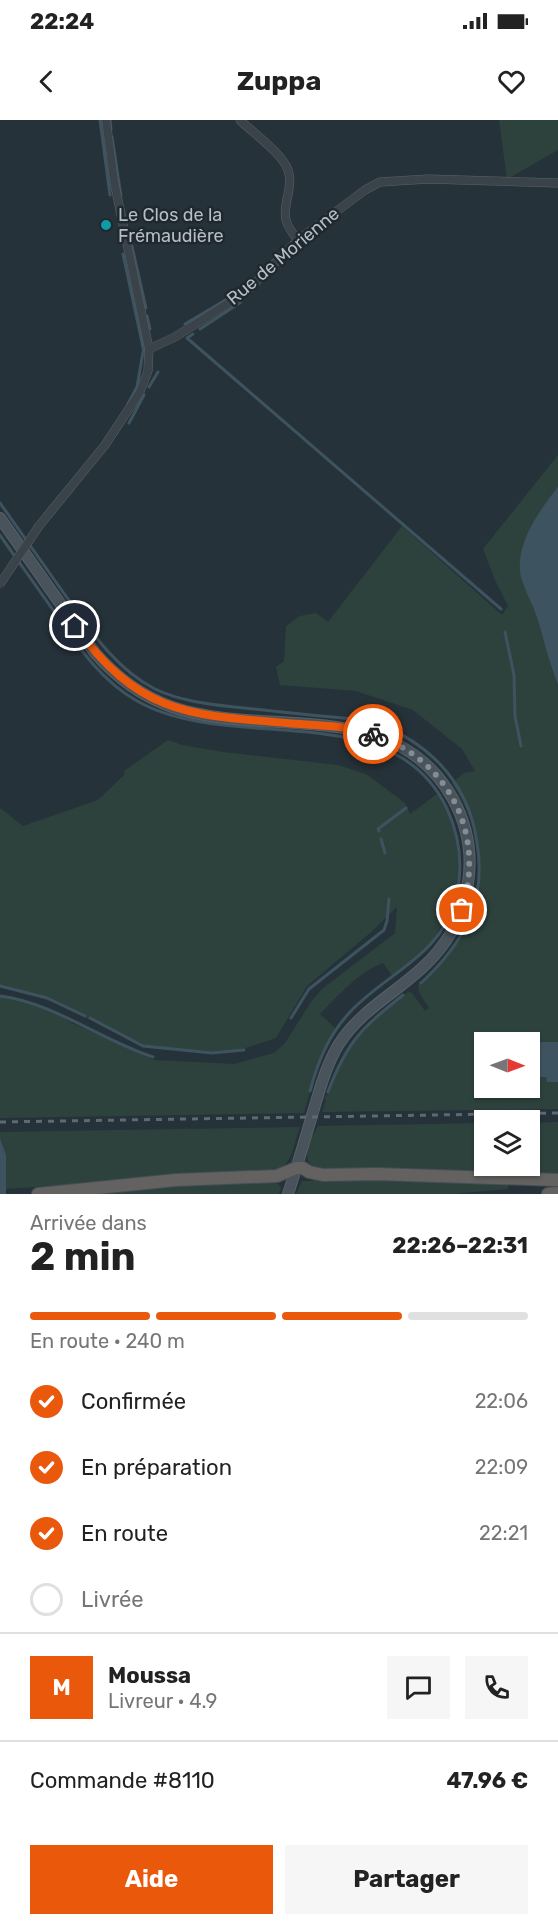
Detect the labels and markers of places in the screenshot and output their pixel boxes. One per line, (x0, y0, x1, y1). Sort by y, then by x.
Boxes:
place label: Le Clos de la Frémaudière (118, 204, 224, 247)
marker: Le Clos de la Frémaudière (99, 218, 113, 232)
pin (49, 600, 100, 651)
pin (436, 884, 487, 935)

